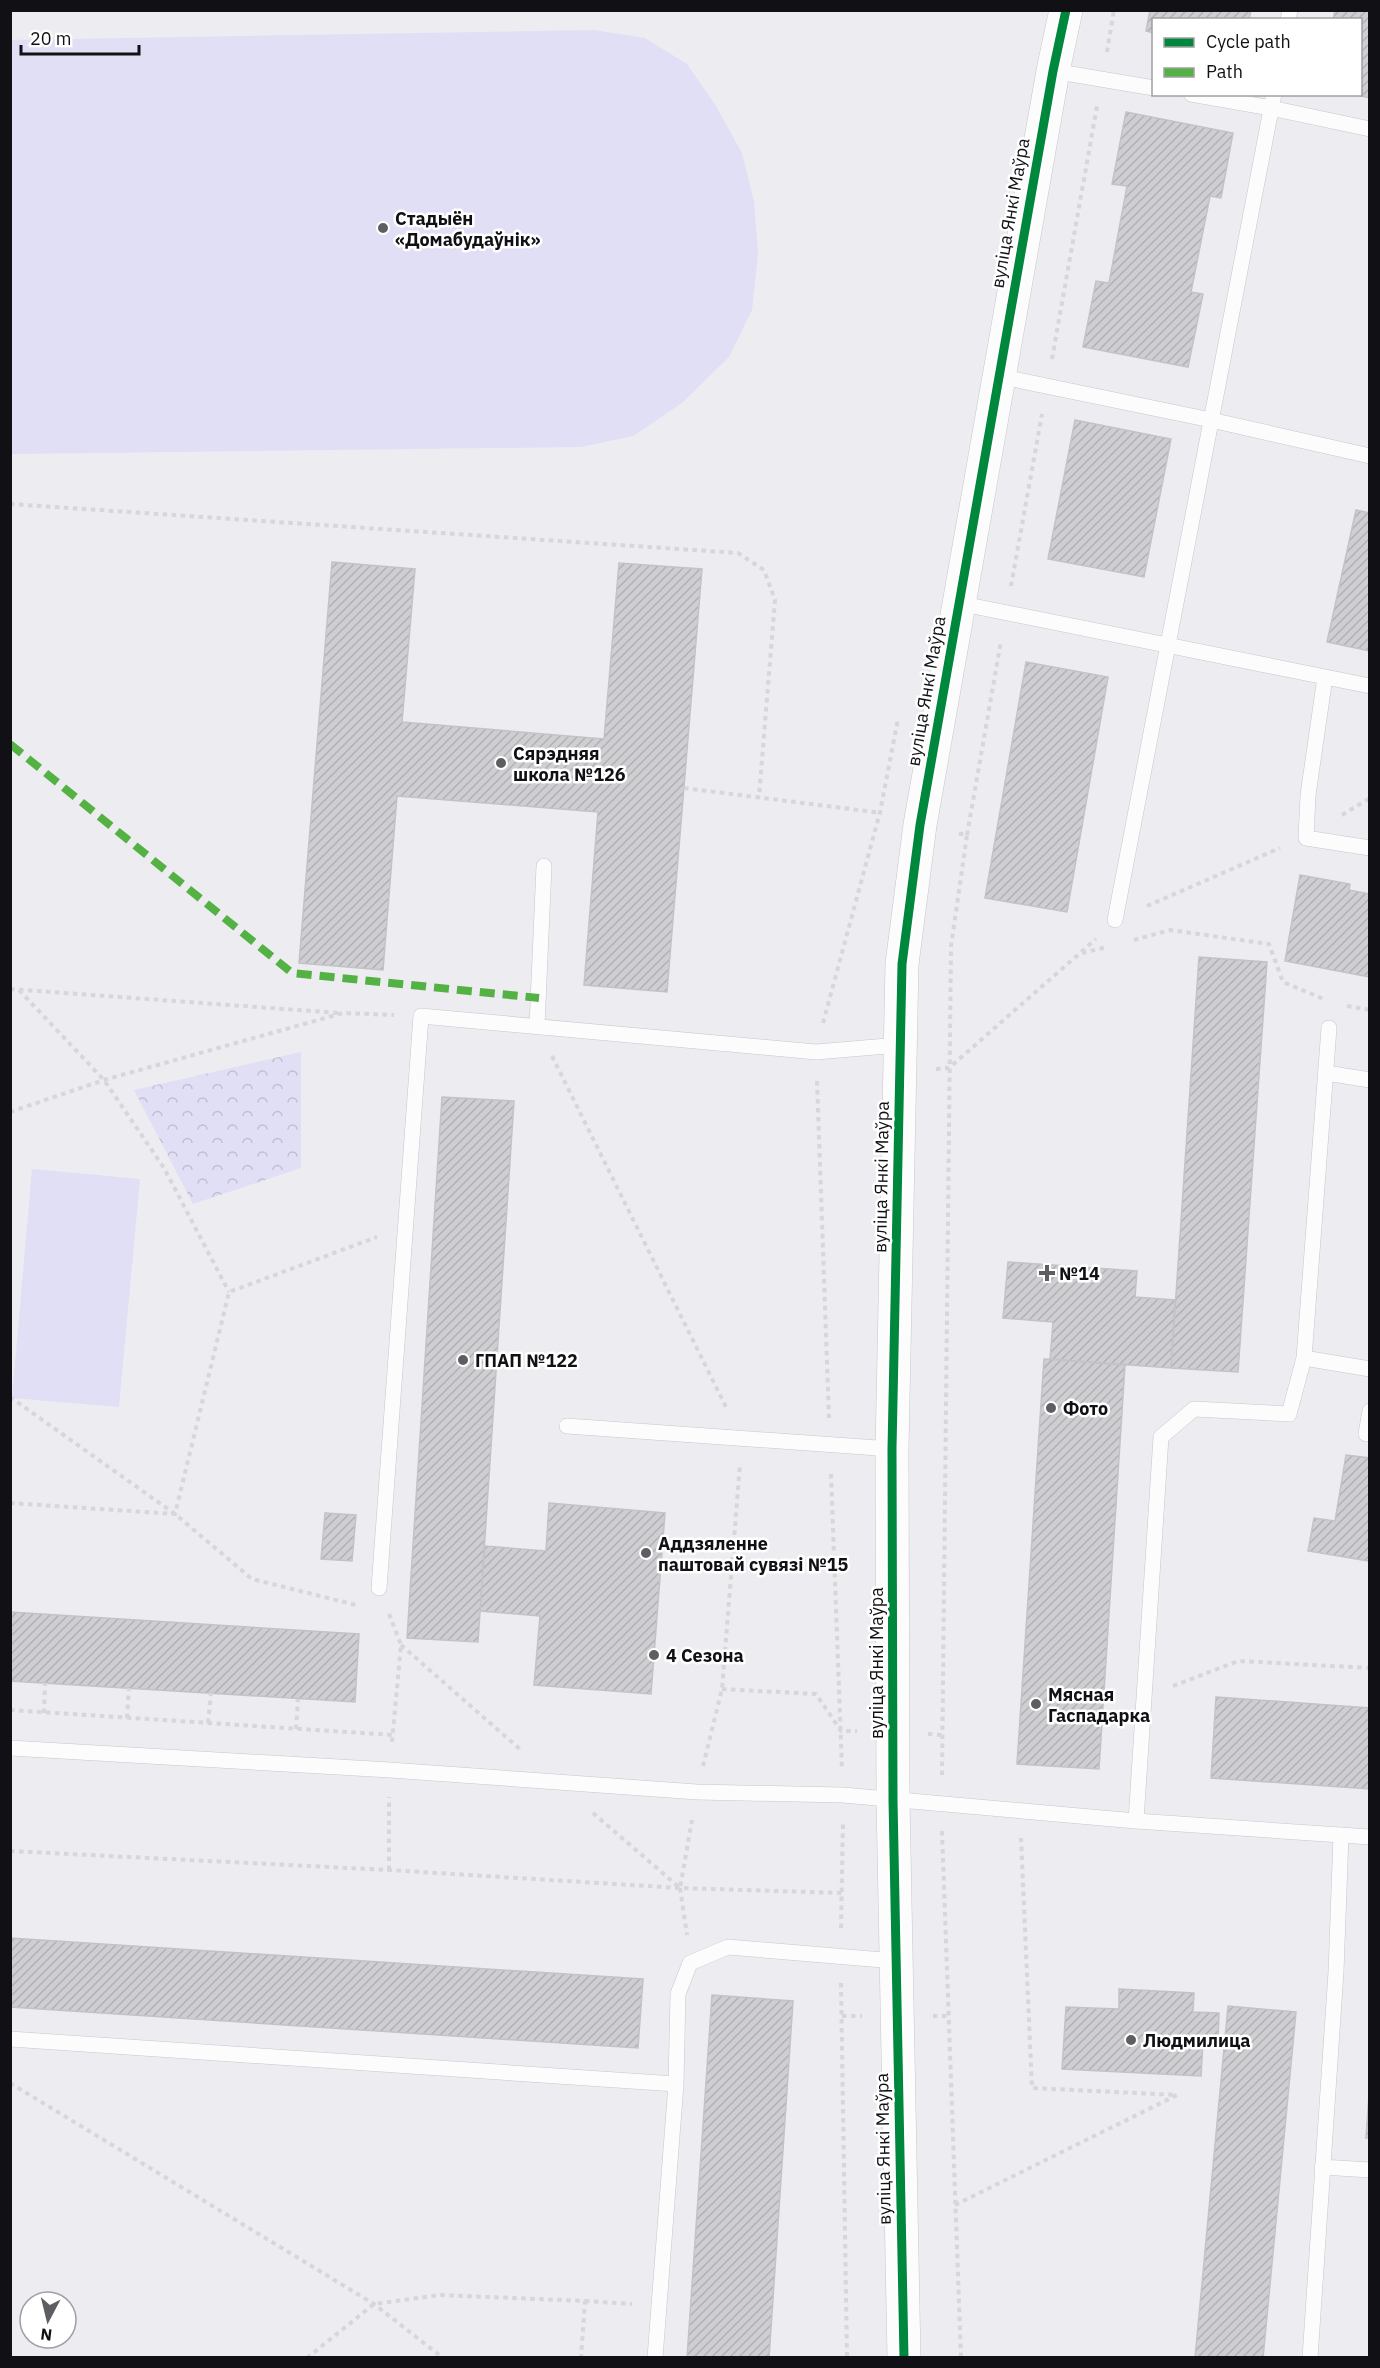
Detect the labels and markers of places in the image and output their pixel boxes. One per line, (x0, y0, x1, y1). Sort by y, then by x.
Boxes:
place label: Стадыён «Домабудаўнік» (395, 207, 540, 251)
marker: Стадыён «Домабудаўнік» (376, 221, 390, 235)
place label: Сярэдняя школа №126 (513, 742, 626, 786)
marker: Сярэдняя школа №126 (494, 756, 508, 770)
place label: №14 (1059, 1262, 1100, 1285)
marker: №14 (1040, 1266, 1054, 1280)
place label: ГПАП №122 (475, 1349, 578, 1372)
marker: ГПАП №122 (456, 1353, 470, 1367)
place label: Фото (1063, 1397, 1108, 1420)
marker: Фото (1044, 1401, 1058, 1415)
place label: Аддзяленне паштовай сувязі №15 (658, 1532, 849, 1576)
marker: Аддзяленне паштовай сувязі №15 (639, 1546, 653, 1560)
place label: 4 Сезона (666, 1644, 744, 1667)
marker: 4 Сезона (647, 1648, 661, 1662)
place label: Мясная Гаспадарка (1048, 1683, 1150, 1727)
marker: Мясная Гаспадарка (1029, 1697, 1043, 1711)
place label: Людмилица (1143, 2029, 1251, 2052)
marker: Людмилица (1124, 2033, 1138, 2047)

